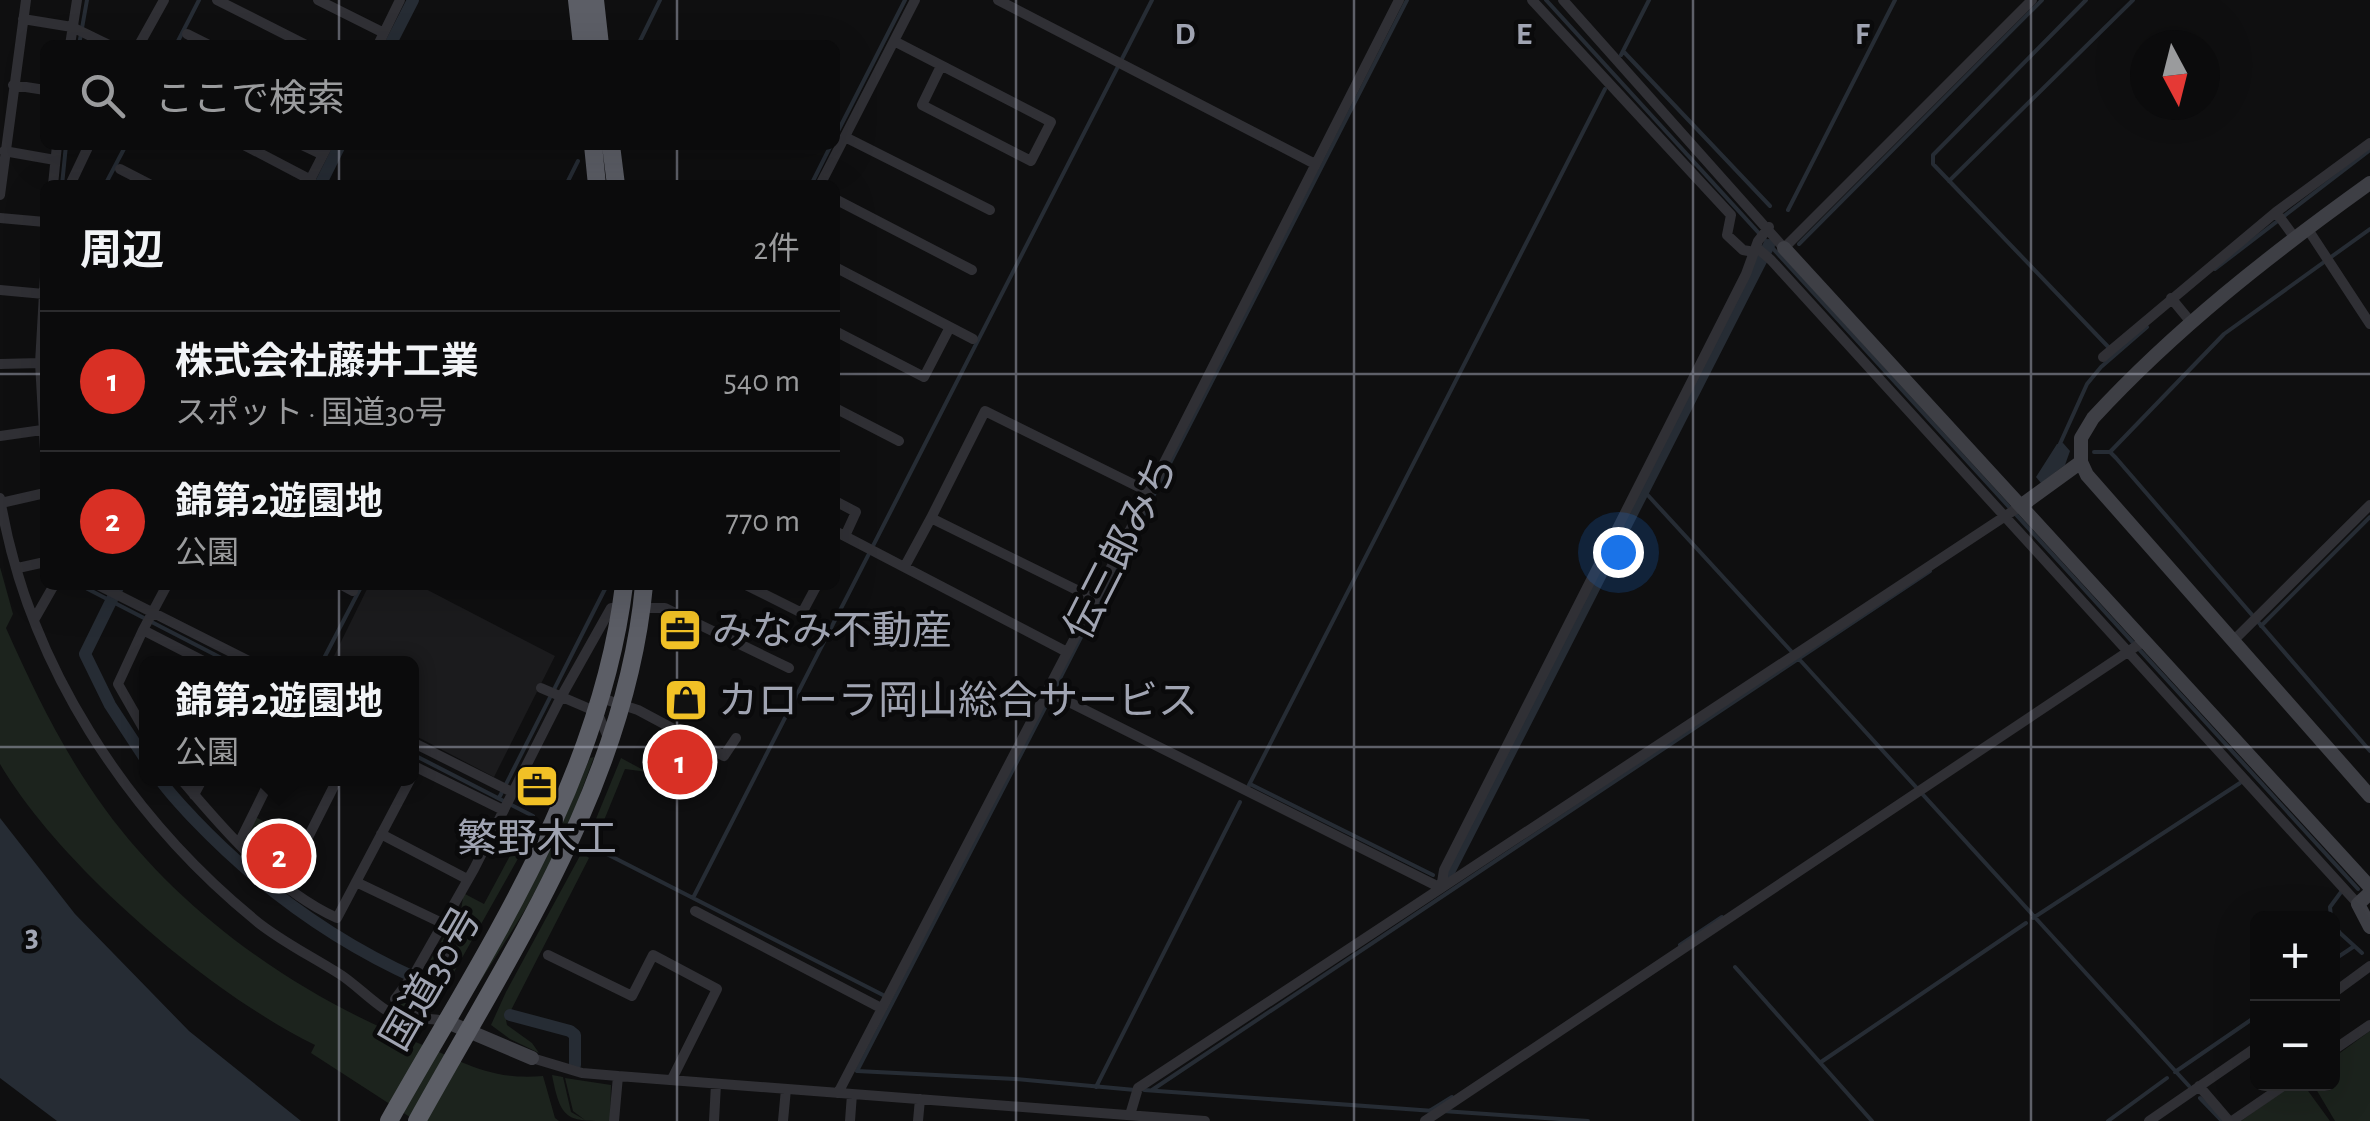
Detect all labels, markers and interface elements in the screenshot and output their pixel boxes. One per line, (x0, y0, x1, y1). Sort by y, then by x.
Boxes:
text: D (1175, 18, 1196, 50)
text: E (1516, 18, 1532, 50)
text: F (1855, 18, 1871, 50)
north arrow (2130, 30, 2220, 120)
search box (40, 40, 840, 150)
icon: search (75, 68, 130, 123)
text: ここで検索 (155, 81, 345, 119)
text: 周辺 (80, 230, 164, 272)
text: 2件 (753, 233, 800, 265)
text: 株式会社藤井工業 (175, 344, 479, 382)
text: 1 (107, 365, 118, 397)
text: 540 m (723, 365, 800, 397)
text: スポット · 国道30号 (175, 397, 447, 429)
street label: 伝三郎みち (1057, 449, 1185, 646)
text: 錦第2遊園地 (175, 484, 383, 522)
text: 2 (105, 505, 120, 537)
text: 770 m (726, 505, 800, 537)
your location (1593, 527, 1644, 578)
text: 公園 (175, 537, 239, 569)
office icon: みなみ不動産 (657, 607, 703, 653)
place label: みなみ不動産 (712, 610, 952, 652)
popup (139, 656, 419, 786)
shop icon: カローラ岡山総合サービス (663, 677, 709, 723)
place label: カローラ岡山総合サービス (718, 680, 1198, 722)
text: 錦第2遊園地 (175, 684, 383, 722)
pin: 1 (648, 724, 712, 800)
text: 公園 (175, 737, 239, 769)
office icon: 繁野木工 (514, 763, 560, 809)
pin: 2 (246, 818, 312, 894)
place label: 繁野木工 (457, 818, 617, 860)
street label: 国道30号 (373, 900, 488, 1057)
map controls (2250, 911, 2340, 1091)
button: + (2250, 911, 2340, 1001)
text: 3 (25, 920, 39, 952)
button: − (2250, 1001, 2340, 1091)

